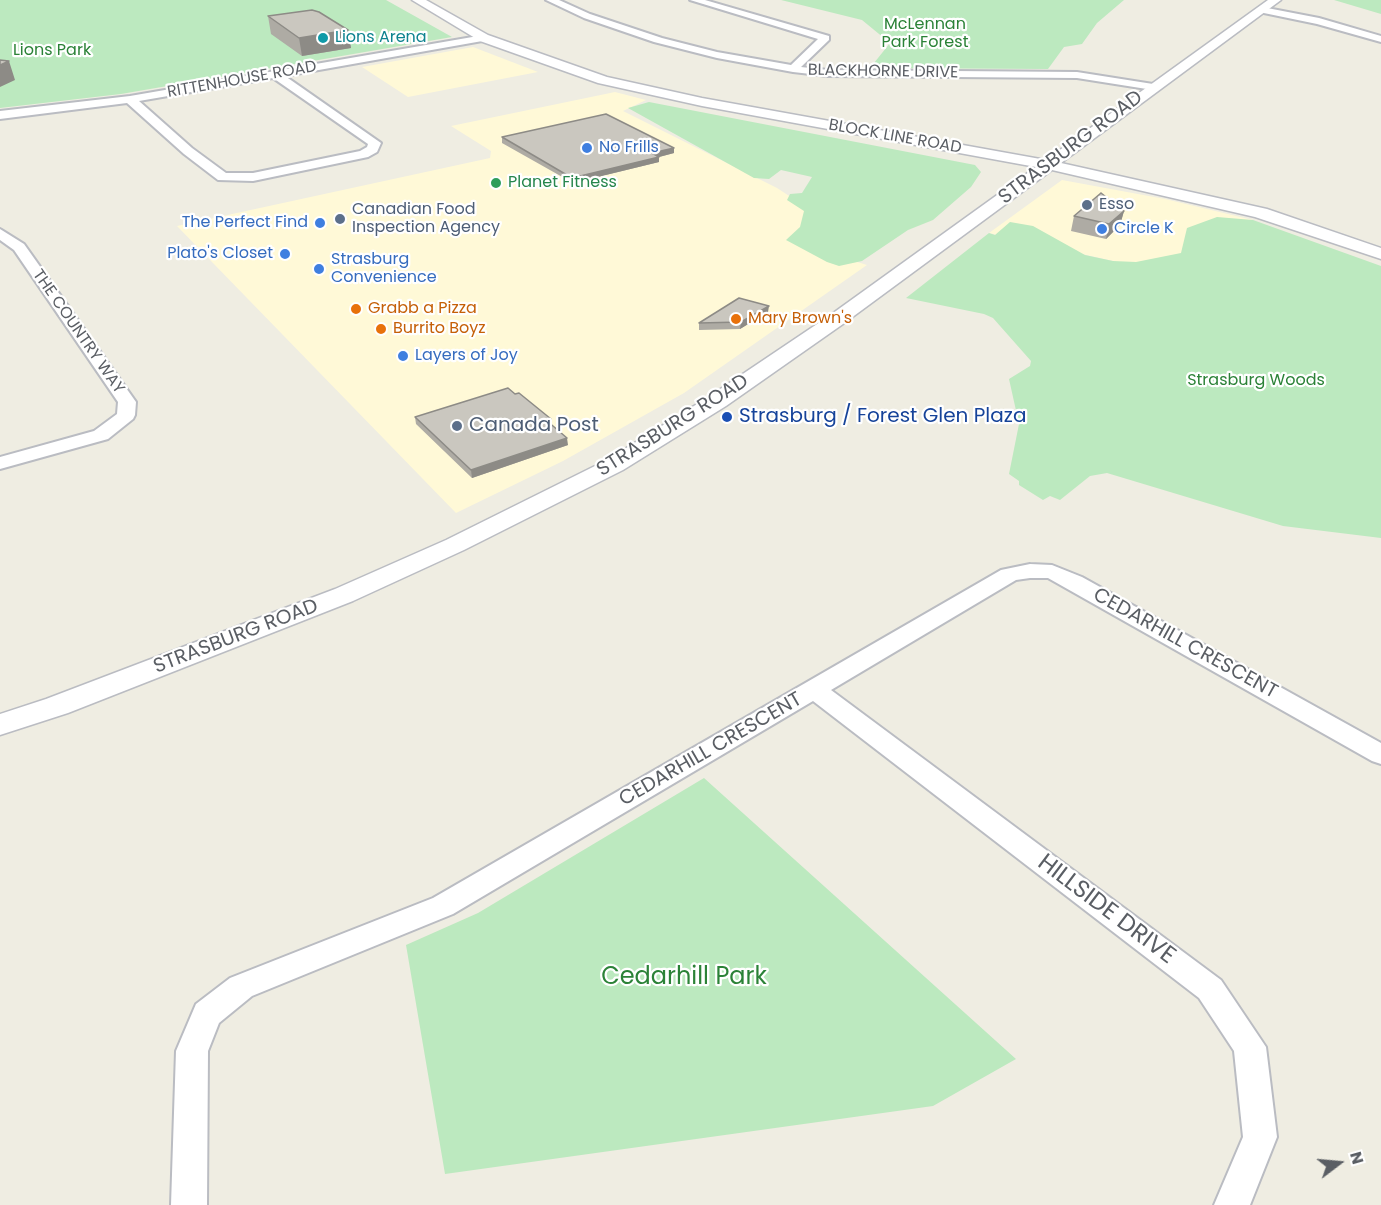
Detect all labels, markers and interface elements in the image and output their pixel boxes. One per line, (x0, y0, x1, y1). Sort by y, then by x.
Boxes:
park label: McLennan Park Forest (882, 15, 968, 53)
place label: Lions Arena (335, 28, 427, 48)
marker: Lions Arena (316, 31, 330, 45)
park label: Lions Park (13, 41, 91, 61)
street label: RITTENHOUSE ROAD (166, 57, 318, 103)
street label: BLACKHORNE DRIVE (808, 61, 958, 83)
street label: STRASBURG ROAD (994, 86, 1148, 210)
street label: BLOCK LINE ROAD (827, 116, 963, 158)
place label: No Frills (599, 138, 659, 158)
marker: No Frills (580, 141, 594, 155)
place label: Planet Fitness (508, 173, 617, 193)
marker: Planet Fitness (489, 176, 503, 190)
place label: Esso (1099, 195, 1134, 215)
marker: Esso (1080, 198, 1094, 212)
place label: Canadian Food Inspection Agency (352, 200, 500, 238)
marker: Canadian Food Inspection Agency (333, 212, 347, 226)
place label: The Perfect Find (182, 213, 308, 233)
marker: The Perfect Find (313, 216, 327, 230)
place label: Circle K (1114, 219, 1174, 239)
marker: Circle K (1095, 222, 1109, 236)
place label: Plato's Closet (167, 244, 273, 264)
marker: Plato's Closet (278, 247, 292, 261)
place label: Strasburg Convenience (331, 250, 437, 288)
marker: Strasburg Convenience (312, 262, 326, 276)
street label: THE COUNTRY WAY (28, 266, 128, 398)
place label: Grabb a Pizza (368, 299, 477, 319)
marker: Grabb a Pizza (349, 302, 363, 316)
place label: Mary Brown's (748, 309, 852, 329)
marker: Mary Brown's (729, 312, 743, 326)
place label: Burrito Boyz (393, 319, 486, 339)
marker: Burrito Boyz (374, 322, 388, 336)
place label: Layers of Joy (415, 346, 518, 366)
marker: Layers of Joy (396, 349, 410, 363)
street label: STRASBURG ROAD (593, 370, 753, 482)
park label: Strasburg Woods (1187, 371, 1325, 391)
place label: Strasburg / Forest Glen Plaza (739, 405, 1026, 429)
marker: Strasburg / Forest Glen Plaza (720, 410, 734, 424)
place label: Canada Post (469, 414, 599, 438)
marker: Canada Post (450, 419, 464, 433)
street label: CEDARHILL CRESCENT (1089, 583, 1281, 705)
street label: STRASBURG ROAD (150, 595, 322, 679)
street label: CEDARHILL CRESCENT (615, 688, 807, 812)
street label: HILLSIDE DRIVE (1031, 849, 1181, 971)
park label: Cedarhill Park (601, 964, 767, 992)
north arrow (1309, 1133, 1369, 1193)
text: N (1344, 1149, 1369, 1167)

